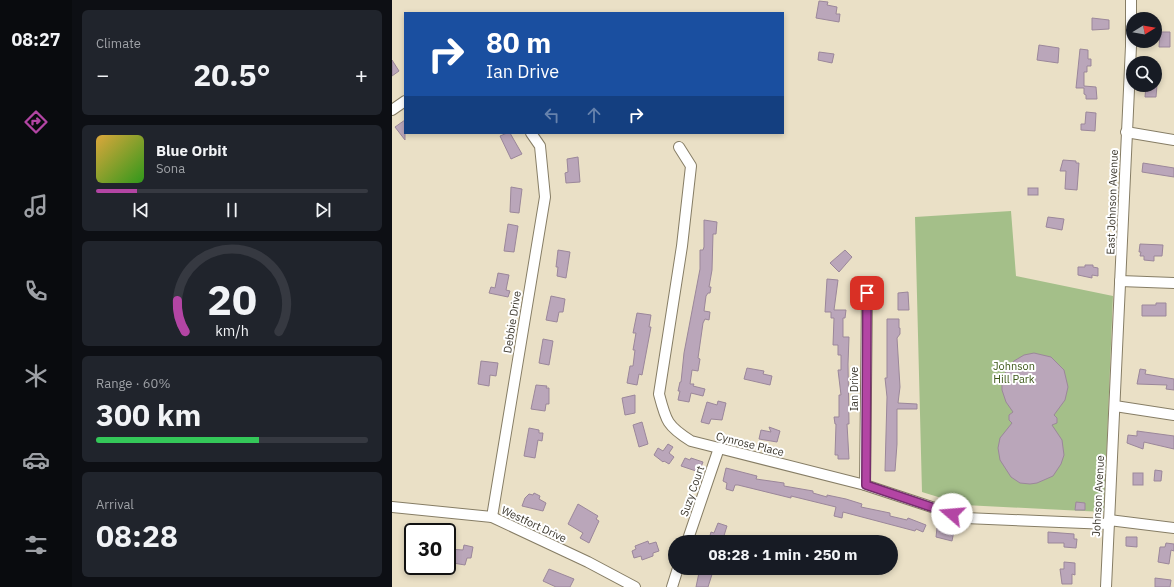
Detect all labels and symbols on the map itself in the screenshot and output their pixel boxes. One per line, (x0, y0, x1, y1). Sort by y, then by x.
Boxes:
north arrow (1126, 12, 1162, 48)
street label: East Johnson Avenue (1103, 149, 1121, 255)
pin (850, 276, 884, 310)
street label: Debbie Drive (500, 290, 524, 354)
park label: Johnson Hill Park (993, 359, 1035, 386)
street label: Ian Drive (847, 367, 861, 411)
street label: Cynrose Place (714, 429, 786, 459)
street label: Johnson Avenue (1089, 455, 1107, 537)
street label: Suzy Court (677, 464, 707, 518)
position arrow (931, 493, 973, 535)
street label: Westfort Drive (499, 503, 569, 545)
speed limit sign: 30 (404, 523, 456, 575)

